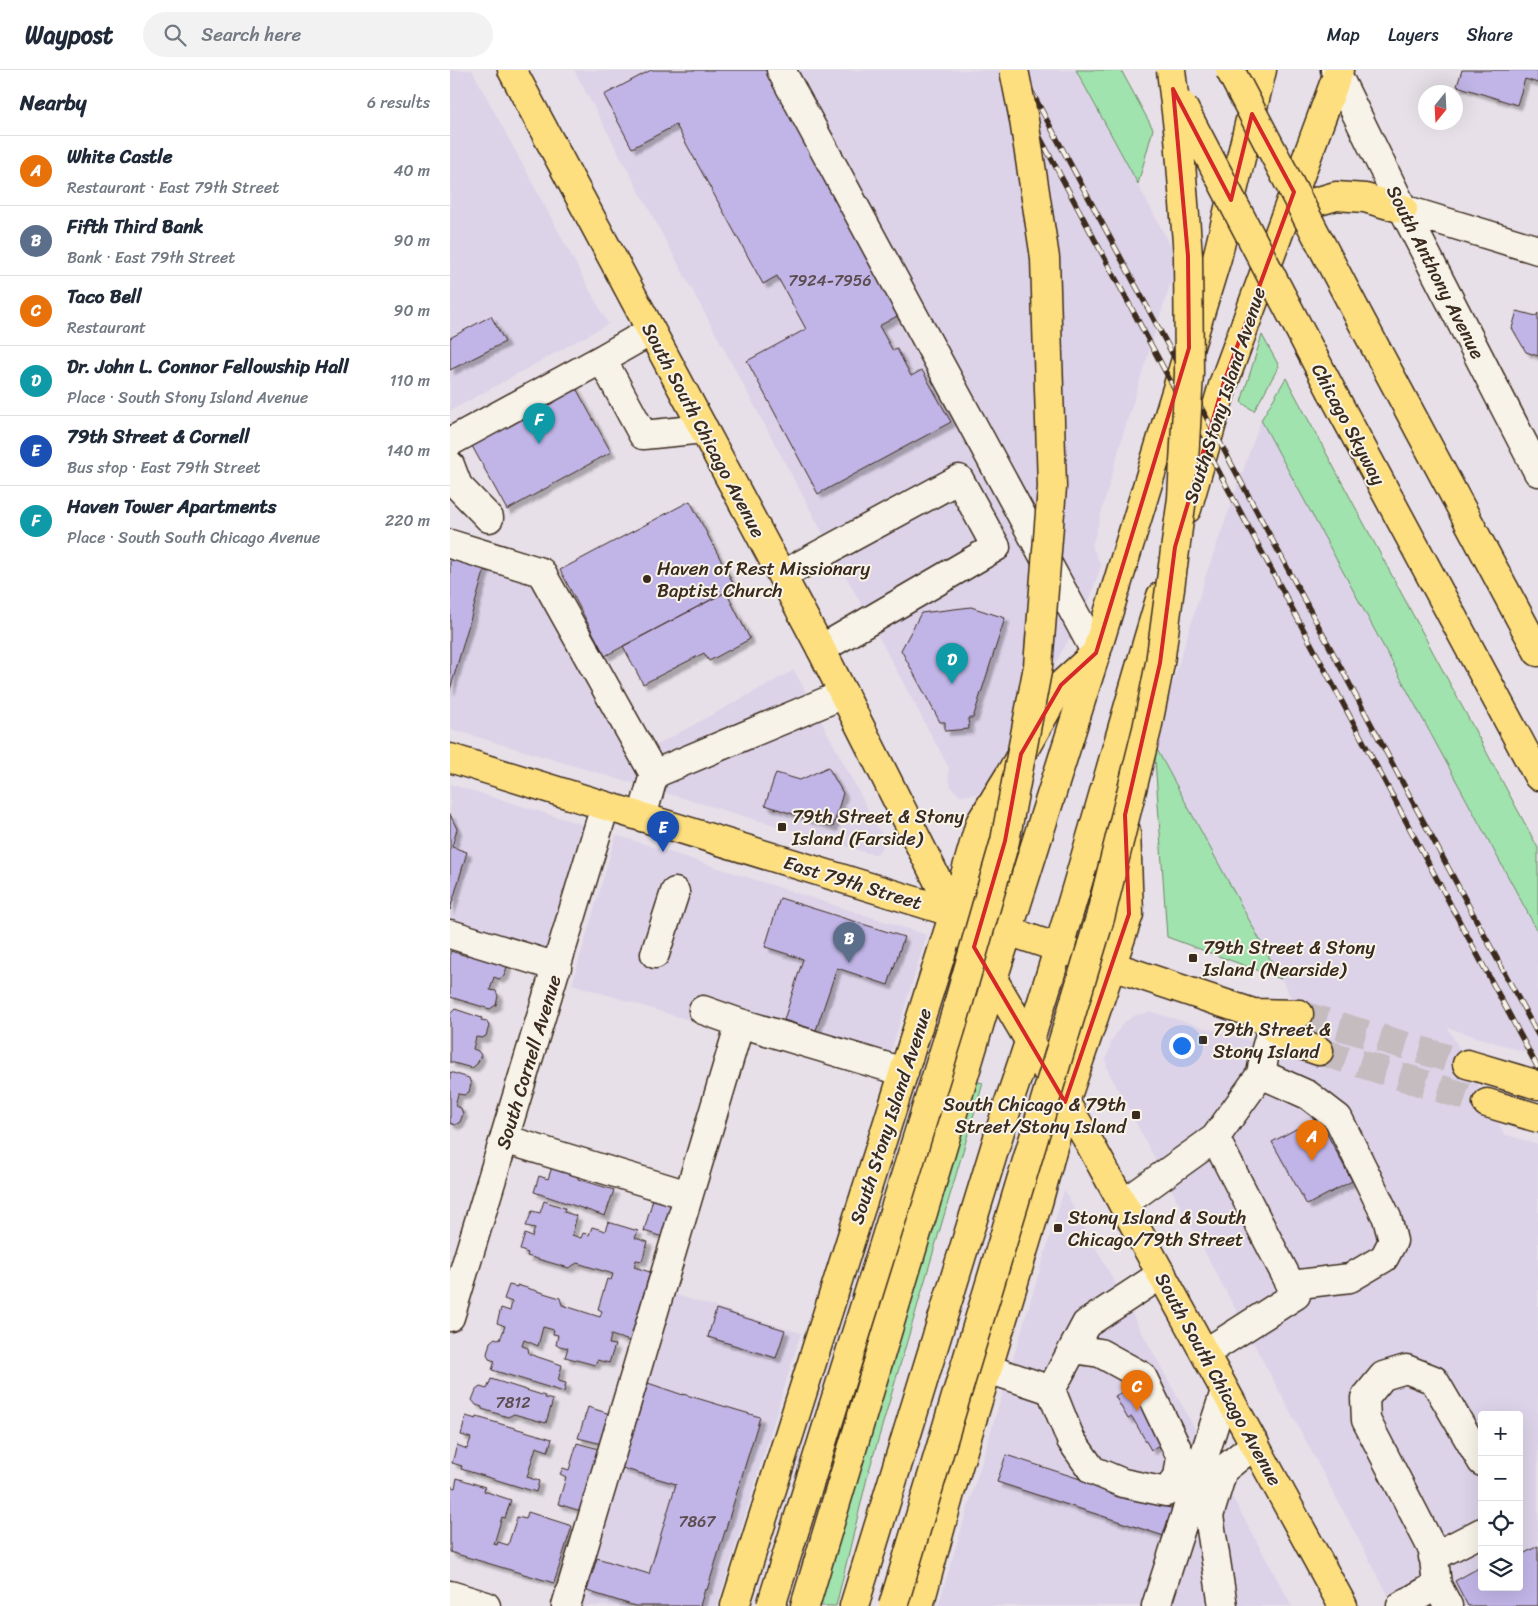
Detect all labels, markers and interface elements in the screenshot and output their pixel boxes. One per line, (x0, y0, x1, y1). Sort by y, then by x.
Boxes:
search box (143, 12, 493, 57)
text: Waypost (25, 14, 113, 56)
text: Search here (201, 18, 301, 51)
text: Map (1327, 19, 1360, 51)
text: Layers (1388, 19, 1439, 51)
text: Share (1467, 19, 1513, 51)
icon: search (161, 21, 189, 49)
text: Nearby (20, 84, 86, 122)
north arrow (1418, 85, 1463, 130)
text: 6 results (367, 88, 430, 117)
text: White Castle (67, 140, 173, 173)
text: A (31, 156, 41, 185)
text: 40 m (393, 156, 430, 185)
text: Restaurant · East 79th Street (67, 173, 279, 202)
street label: South Anthony Avenue (1377, 179, 1494, 366)
text: Fifth Third Bank (67, 210, 204, 243)
text: B (31, 226, 41, 255)
text: 90 m (394, 226, 430, 255)
text: Bank · East 79th Street (67, 243, 235, 272)
house number: 7924-7956 (788, 266, 872, 295)
text: Taco Bell (67, 280, 142, 313)
street label: South Stony Island Avenue (1174, 283, 1275, 508)
text: C (31, 296, 41, 325)
text: 90 m (394, 296, 430, 325)
text: Restaurant (67, 313, 146, 342)
street label: South South Chicago Avenue (633, 316, 775, 544)
text: Dr. John L. Connor Fellowship Hall (67, 350, 349, 383)
street label: Chicago Skyway (1302, 357, 1395, 491)
text: D (31, 366, 41, 395)
text: 110 m (390, 366, 430, 395)
text: Place · South Stony Island Avenue (67, 383, 308, 412)
pin: F (523, 403, 555, 444)
text: 79th Street & Cornell (67, 420, 250, 453)
text: E (32, 436, 40, 465)
text: 140 m (387, 436, 430, 465)
text: Bus stop · East 79th Street (67, 453, 261, 482)
text: Haven Tower Apartments (67, 490, 276, 523)
text: F (32, 506, 40, 535)
text: 220 m (385, 506, 430, 535)
text: Place · South South Chicago Avenue (67, 523, 320, 552)
place label: Haven of Rest Missionary Baptist Church (657, 552, 870, 607)
marker: Haven of Rest Missionary Baptist Church (641, 573, 653, 585)
pin: D (936, 643, 968, 684)
place label: 79th Street & Stony Island (Farside) (791, 800, 964, 855)
pin: E (647, 811, 679, 852)
marker: 79th Street & Stony Island (Farside) (776, 821, 788, 833)
street label: East 79th Street (780, 846, 926, 919)
pin: B (833, 922, 865, 963)
place label: 79th Street & Stony Island (Nearside) (1202, 931, 1375, 986)
marker: 79th Street & Stony Island (Nearside) (1187, 952, 1199, 964)
street label: South Cornell Avenue (486, 971, 571, 1154)
street label: South Stony Island Avenue (840, 1004, 941, 1229)
place label: 79th Street & Stony Island (1213, 1013, 1331, 1068)
your location (1169, 1033, 1195, 1059)
marker: 79th Street & Stony Island (1197, 1034, 1209, 1046)
place label: South Chicago & 79th Street/Stony Island (943, 1088, 1128, 1143)
marker: South Chicago & 79th Street/Stony Island (1130, 1109, 1142, 1121)
pin: A (1296, 1120, 1328, 1161)
place label: Stony Island & South Chicago/79th Street (1068, 1201, 1246, 1256)
marker: Stony Island & South Chicago/79th Street (1052, 1222, 1064, 1234)
street label: South South Chicago Avenue (1146, 1266, 1291, 1492)
pin: C (1121, 1370, 1153, 1411)
house number: 7812 (496, 1388, 530, 1417)
map controls (1478, 1411, 1523, 1591)
button: + (1478, 1411, 1523, 1456)
button: − (1478, 1456, 1523, 1501)
button: locate (1478, 1501, 1523, 1546)
house number: 7867 (678, 1507, 716, 1536)
button: layers (1478, 1546, 1523, 1591)

